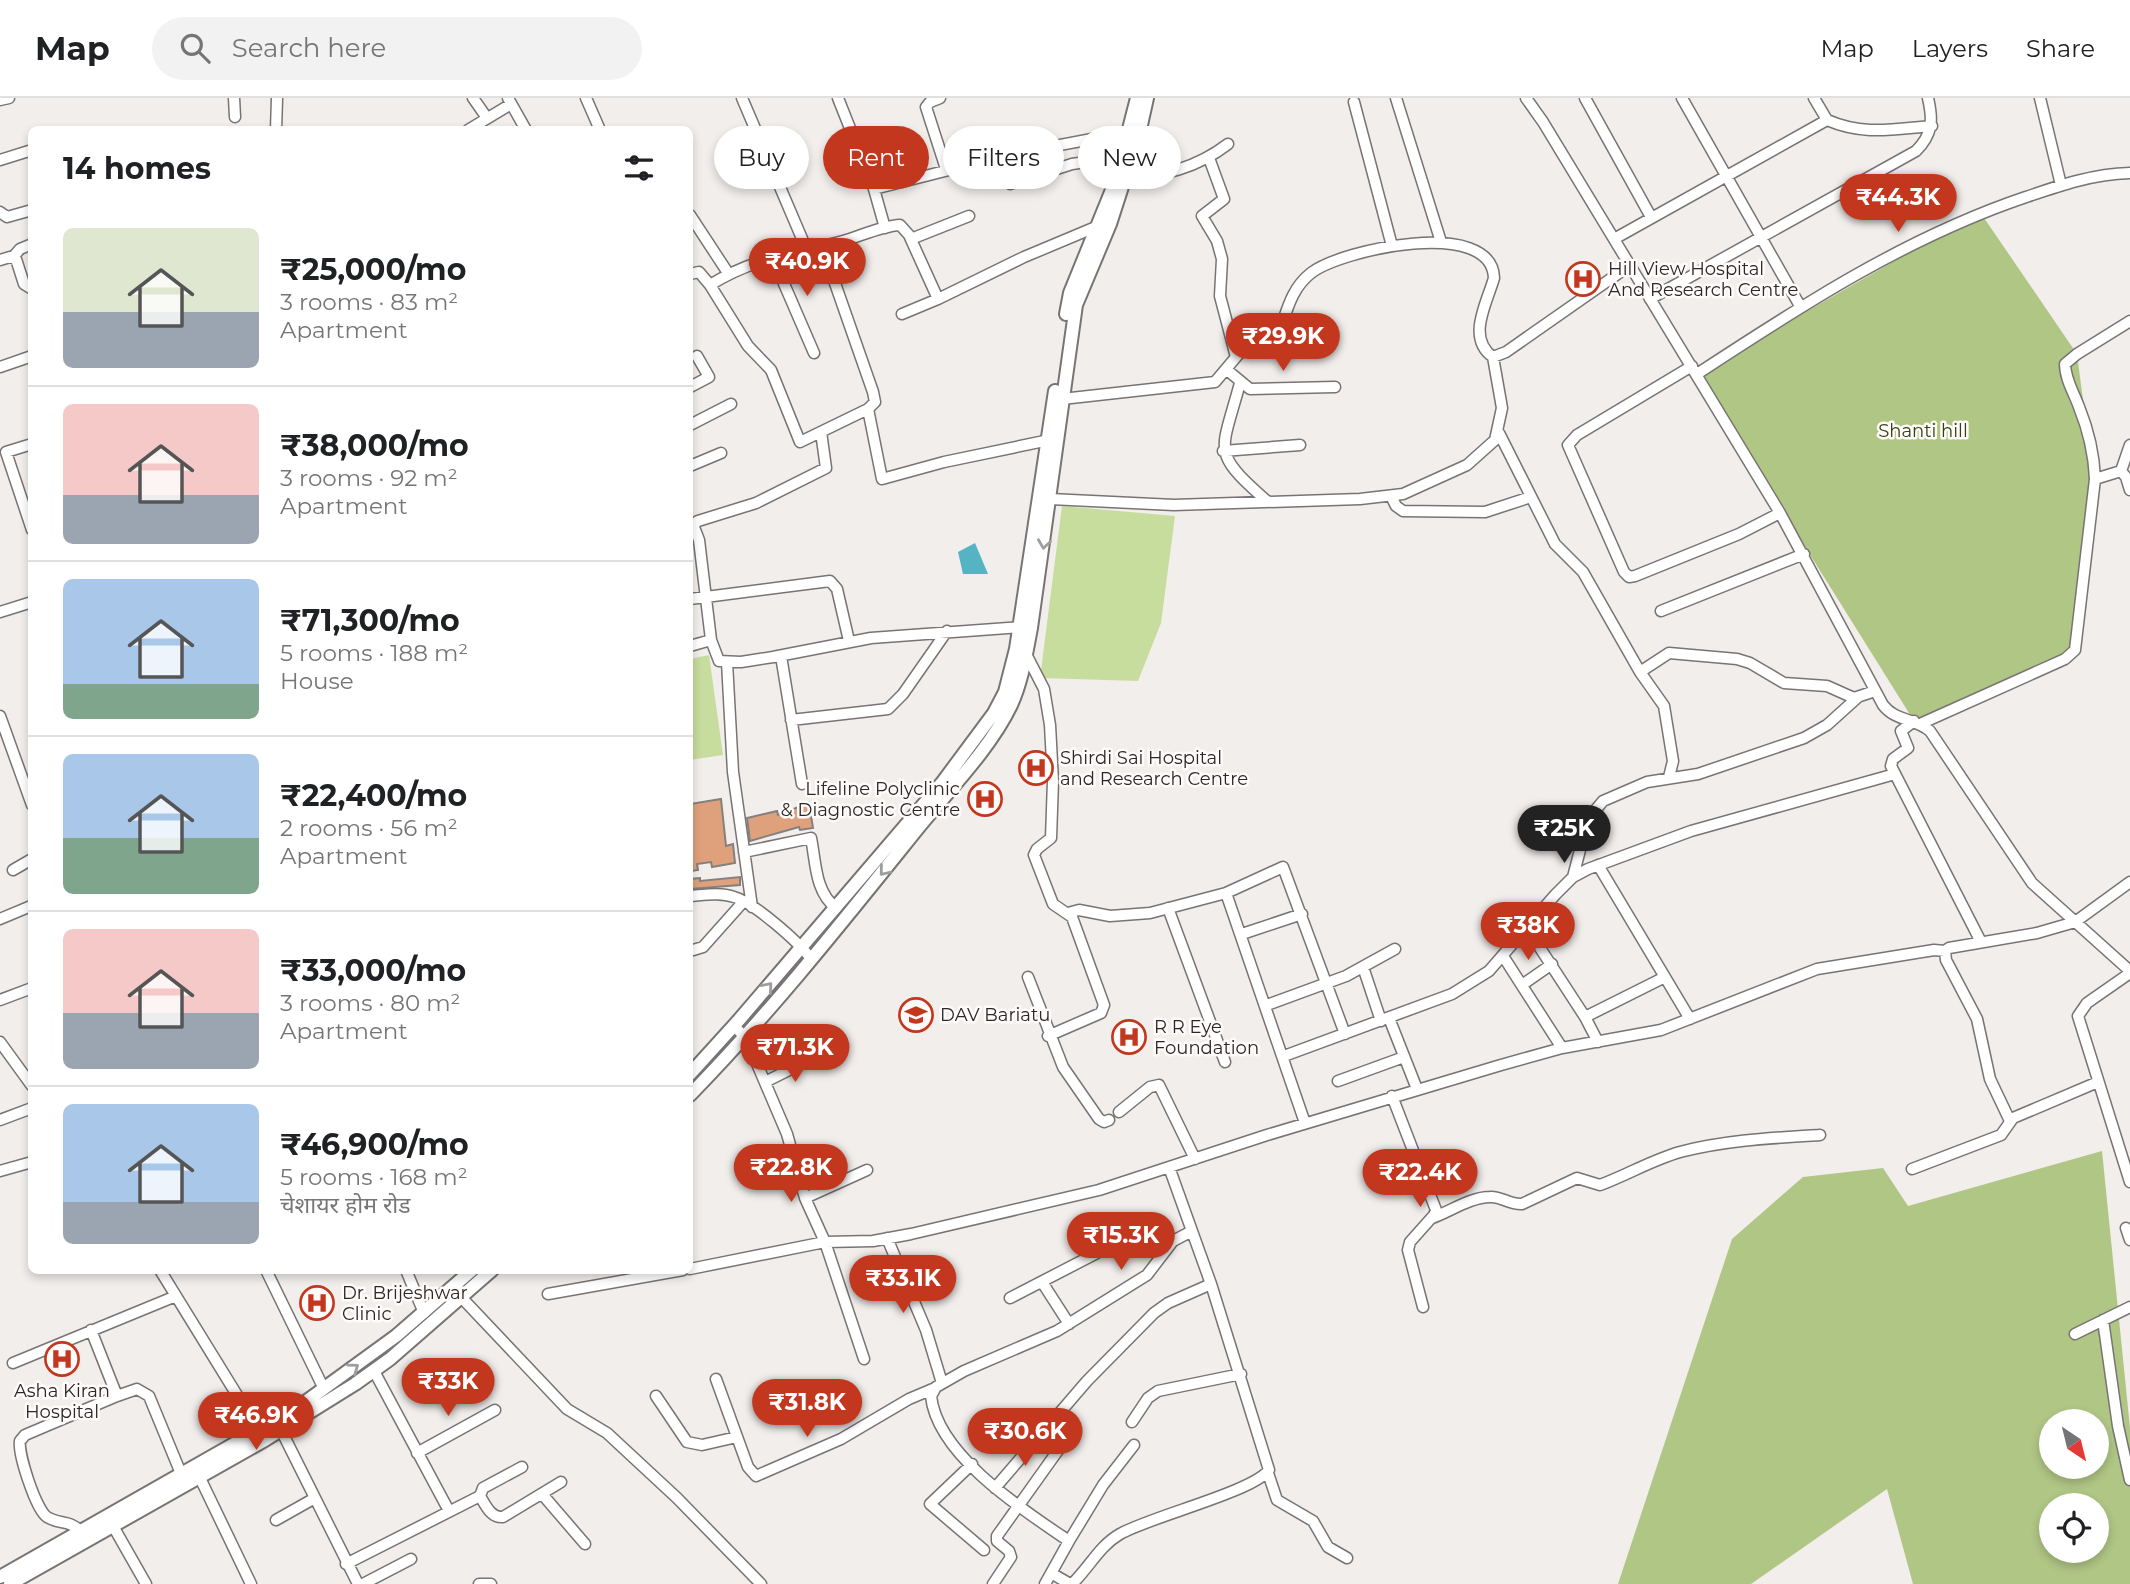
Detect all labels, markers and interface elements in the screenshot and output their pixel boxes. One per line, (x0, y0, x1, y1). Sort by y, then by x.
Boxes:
search box (152, 17, 642, 80)
text: Map (35, 28, 110, 68)
icon: search (176, 29, 214, 67)
text: Search here (232, 32, 386, 64)
text: Map (1820, 34, 1874, 63)
text: Layers (1912, 34, 1988, 63)
text: Share (2026, 34, 2095, 63)
chip: Buy (714, 126, 809, 189)
chip: Rent (823, 126, 929, 189)
chip: Filters (943, 126, 1064, 189)
chip: New (1078, 126, 1181, 189)
icon: filters (620, 149, 658, 187)
text: 14 homes (63, 150, 211, 187)
pin: ₹44.3K (1841, 174, 1955, 234)
text: ₹44.3K (1856, 183, 1940, 211)
pin: ₹40.9K (750, 238, 864, 298)
text: ₹40.9K (765, 247, 849, 275)
text: ₹25,000/mo (280, 251, 466, 288)
icon: home (119, 256, 203, 340)
place label: Hill View Hospital And Research Centre (1608, 258, 1798, 301)
hospital icon: Hill View Hospital And Research Centre (1564, 260, 1602, 298)
text: 3 rooms · 83 m² (280, 288, 458, 316)
pin: ₹29.9K (1226, 314, 1340, 373)
text: Apartment (280, 316, 408, 344)
text: ₹29.9K (1242, 322, 1324, 350)
park label: Shanti hill (1878, 420, 1968, 442)
text: ₹38,000/mo (280, 427, 469, 464)
icon: home (119, 432, 203, 516)
text: 3 rooms · 92 m² (280, 464, 458, 492)
text: Apartment (280, 492, 408, 520)
one-way arrow (1036, 538, 1051, 550)
text: ₹71,300/mo (280, 602, 460, 639)
icon: home (119, 607, 203, 691)
text: 5 rooms · 188 m² (280, 639, 468, 667)
text: House (280, 667, 354, 695)
place label: Shirdi Sai Hospital and Research Centre (1060, 747, 1248, 790)
hospital icon: Shirdi Sai Hospital and Research Centre (1017, 749, 1055, 787)
text: ₹22,400/mo (280, 777, 467, 814)
place label: Lifeline Polyclinic & Diagnostic Centre (781, 778, 960, 821)
hospital icon: Lifeline Polyclinic & Diagnostic Centre (966, 780, 1004, 818)
icon: home (119, 782, 203, 866)
pin: ₹25K (1523, 806, 1605, 865)
text: 2 rooms · 56 m² (280, 814, 458, 842)
text: ₹25K (1534, 814, 1594, 842)
text: Apartment (280, 842, 408, 870)
one-way arrow (879, 864, 892, 876)
pin: ₹38K (1487, 902, 1569, 962)
text: ₹38K (1497, 911, 1559, 939)
text: ₹33,000/mo (280, 952, 466, 989)
icon: home (119, 957, 203, 1041)
one-way arrow (760, 982, 772, 995)
text: 3 rooms · 80 m² (280, 989, 460, 1017)
school or university icon: DAV Bariatu (897, 996, 935, 1034)
place label: DAV Bariatu (940, 1004, 1050, 1026)
place label: R R Eye Foundation (1154, 1016, 1259, 1059)
text: Apartment (280, 1017, 408, 1045)
hospital icon: R R Eye Foundation (1110, 1018, 1148, 1056)
pin: ₹71.3K (738, 1024, 852, 1084)
text: ₹71.3K (756, 1033, 834, 1061)
text: ₹46,900/mo (280, 1126, 469, 1163)
icon: home (119, 1132, 203, 1216)
pin: ₹22.8K (734, 1144, 848, 1204)
pin: ₹22.4K (1363, 1150, 1477, 1209)
text: ₹22.8K (750, 1153, 832, 1181)
text: ₹22.4K (1379, 1158, 1461, 1186)
text: 5 rooms · 168 m² (280, 1163, 468, 1191)
text: चेशायर होम रोड (280, 1191, 411, 1219)
pin: ₹15.3K (1064, 1212, 1178, 1272)
text: ₹15.3K (1083, 1221, 1159, 1249)
pin: ₹33.1K (846, 1256, 960, 1315)
text: ₹33.1K (865, 1264, 941, 1292)
place label: Dr. Brijeshwar Clinic (342, 1282, 468, 1325)
hospital icon: Dr. Brijeshwar Clinic (298, 1284, 336, 1322)
hospital icon: Asha Kiran Hospital (43, 1340, 81, 1378)
pin: ₹33K (407, 1358, 489, 1418)
one-way arrow (346, 1364, 359, 1376)
text: ₹33K (418, 1367, 478, 1395)
place label: Asha Kiran Hospital (14, 1380, 110, 1423)
pin: ₹31.8K (750, 1380, 864, 1439)
text: ₹31.8K (768, 1388, 846, 1416)
pin: ₹46.9K (199, 1392, 313, 1452)
text: ₹46.9K (214, 1401, 298, 1429)
pin: ₹30.6K (968, 1408, 1082, 1468)
north arrow (2039, 1409, 2109, 1479)
map controls (2039, 1409, 2109, 1563)
text: ₹30.6K (984, 1417, 1066, 1445)
button: locate (2039, 1493, 2109, 1563)

